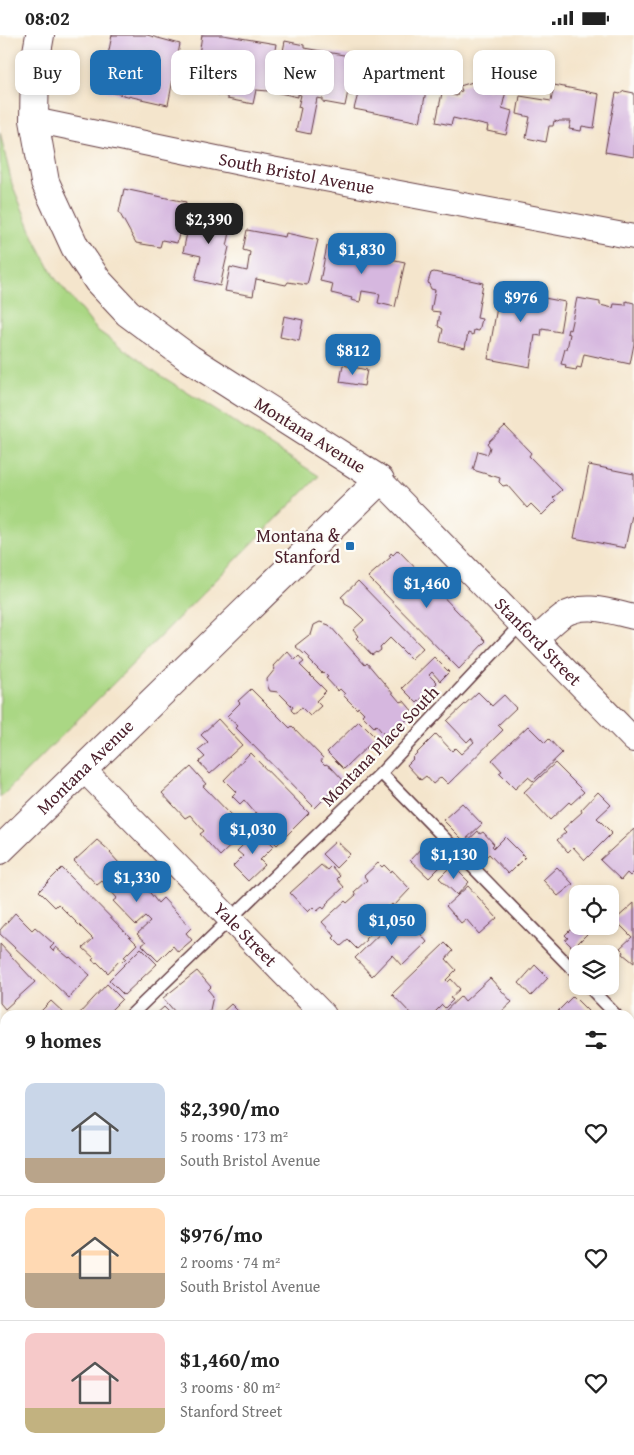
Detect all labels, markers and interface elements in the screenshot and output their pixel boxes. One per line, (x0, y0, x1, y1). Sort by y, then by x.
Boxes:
text: 08:02 (25, 4, 70, 32)
chip: Buy (15, 50, 80, 95)
chip: Rent (90, 50, 161, 95)
chip: Filters (171, 50, 255, 95)
chip: New (265, 50, 334, 95)
chip: Apartment (344, 50, 463, 95)
chip: House (473, 50, 555, 95)
street label: South Bristol Avenue (216, 145, 377, 201)
pin: $2,390 (168, 203, 250, 245)
text: $2,390 (186, 207, 232, 231)
pin: $1,830 (321, 233, 403, 275)
text: $1,830 (339, 237, 385, 261)
pin: $976 (491, 281, 551, 323)
text: $976 (504, 285, 538, 309)
pin: $812 (323, 333, 383, 376)
text: $812 (336, 338, 370, 362)
street label: Montana Avenue (249, 390, 371, 480)
place label: Montana & Stanford (256, 522, 341, 570)
marker: Montana & Stanford (344, 540, 356, 552)
pin: $1,460 (386, 567, 468, 609)
text: $1,460 (404, 571, 450, 595)
street label: Stanford Street (488, 591, 589, 692)
street label: Montana Place South (315, 679, 445, 812)
street label: Montana Avenue (30, 713, 140, 821)
pin: $1,030 (212, 813, 294, 855)
text: $1,030 (230, 817, 276, 841)
pin: $1,130 (413, 837, 495, 880)
text: $1,130 (431, 842, 477, 866)
pin: $1,330 (96, 861, 178, 903)
text: $1,330 (114, 865, 160, 889)
map controls (569, 885, 619, 995)
button: locate (569, 885, 619, 935)
street label: Yale Street (208, 896, 284, 973)
pin: $1,050 (351, 903, 433, 946)
text: $1,050 (369, 908, 415, 932)
button: layers (569, 945, 619, 995)
text: 9 homes (25, 1025, 101, 1056)
icon: filters (582, 1026, 610, 1054)
text: $2,390/mo (180, 1093, 280, 1124)
icon: home (65, 1103, 125, 1163)
icon: heart (582, 1119, 610, 1147)
text: 5 rooms · 173 m² (180, 1124, 288, 1148)
text: South Bristol Avenue (180, 1148, 320, 1172)
text: $976/mo (180, 1219, 263, 1250)
icon: home (65, 1228, 125, 1288)
icon: heart (582, 1244, 610, 1272)
text: 2 rooms · 74 m² (180, 1250, 280, 1274)
text: South Bristol Avenue (180, 1274, 320, 1298)
text: $1,460/mo (180, 1344, 280, 1375)
icon: home (65, 1353, 125, 1413)
icon: heart (582, 1369, 610, 1397)
text: 3 rooms · 80 m² (180, 1375, 280, 1399)
text: Stanford Street (180, 1399, 282, 1423)

